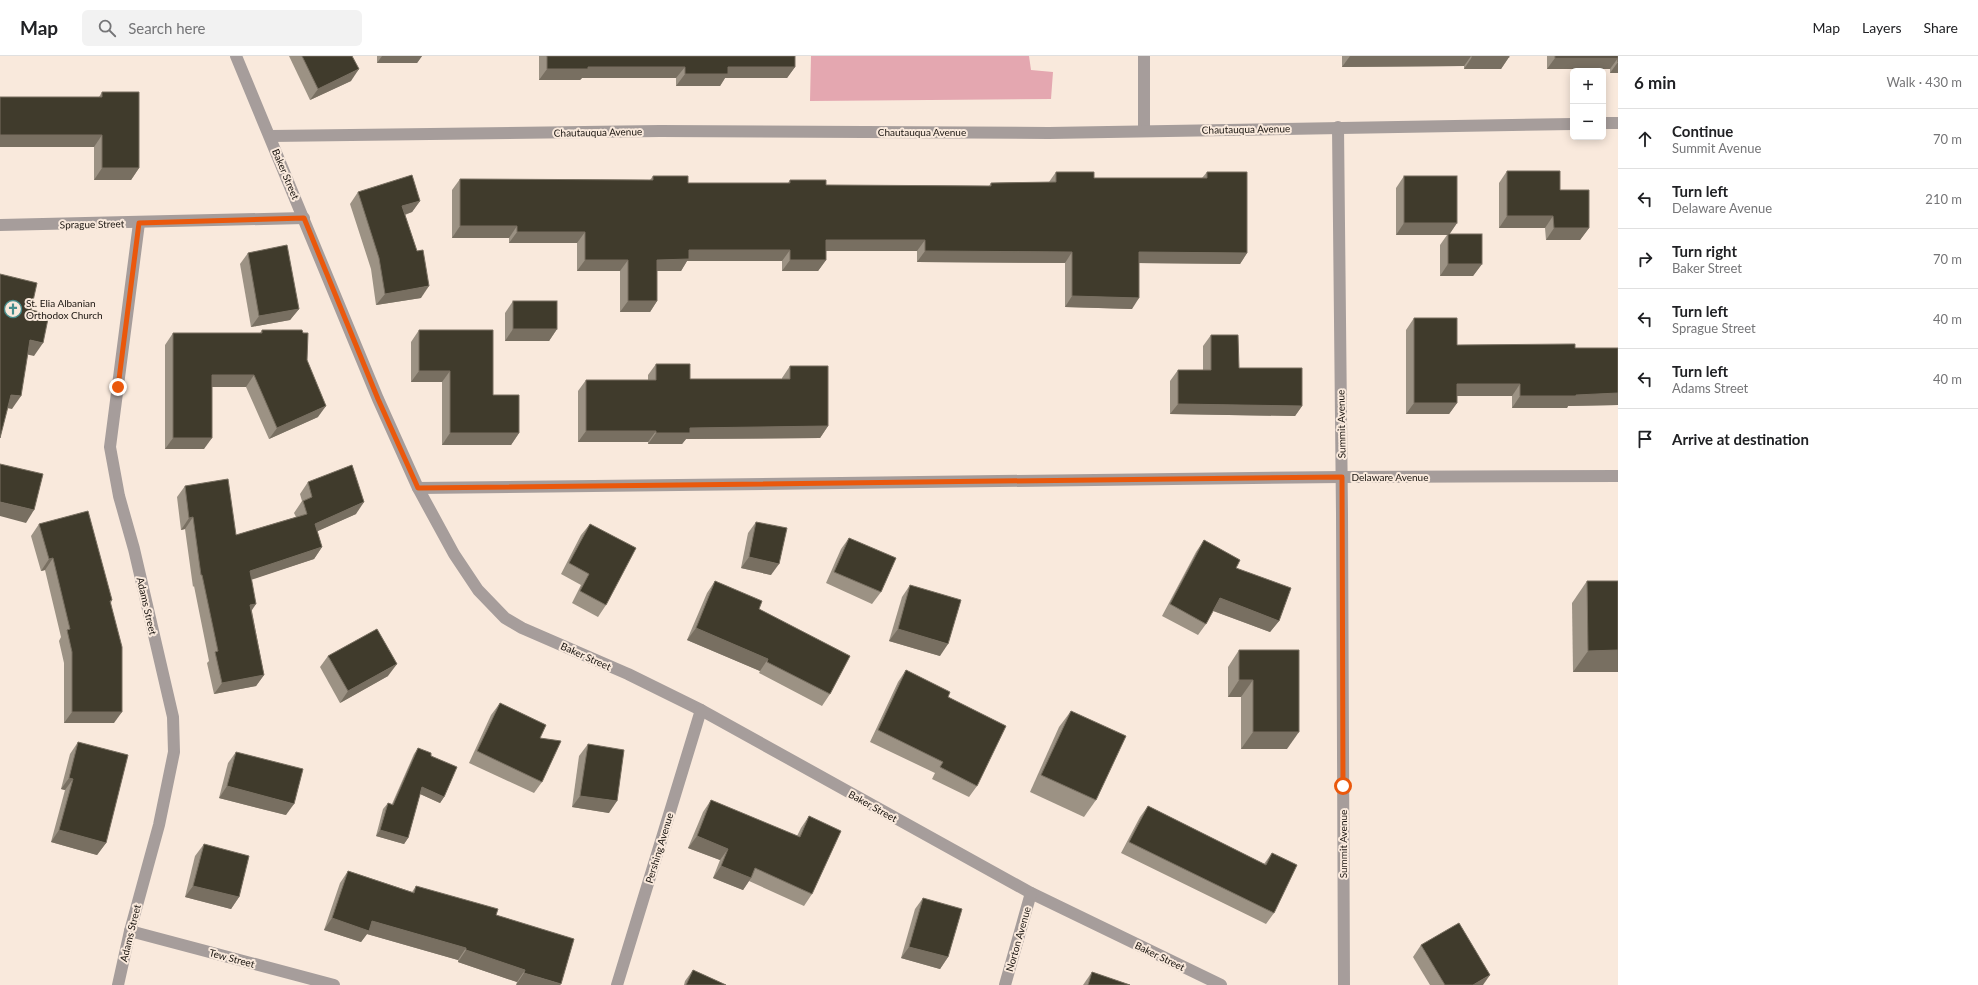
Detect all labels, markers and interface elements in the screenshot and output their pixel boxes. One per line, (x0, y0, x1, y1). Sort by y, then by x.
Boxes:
search box (82, 10, 362, 46)
text: Map (20, 16, 58, 39)
icon: search (96, 17, 118, 39)
text: Search here (128, 19, 206, 37)
text: Map (1812, 19, 1840, 36)
text: Layers (1862, 19, 1902, 36)
text: Share (1924, 19, 1958, 36)
map controls (1570, 68, 1606, 140)
button: + (1570, 68, 1606, 104)
text: 6 min (1634, 72, 1676, 93)
text: Walk · 430 m (1886, 74, 1962, 90)
button: − (1570, 104, 1606, 140)
street label: Chautauqua Avenue (1202, 122, 1290, 136)
text: Continue (1672, 122, 1733, 140)
street label: Chautauqua Avenue (554, 125, 642, 139)
street label: Chautauqua Avenue (878, 126, 966, 138)
icon: ahead (1634, 128, 1656, 150)
text: 70 m (1933, 131, 1962, 147)
text: Summit Avenue (1672, 140, 1761, 156)
street label: Baker Street (270, 147, 302, 201)
text: Turn left (1672, 182, 1728, 200)
icon: left (1634, 188, 1656, 210)
text: 210 m (1925, 191, 1962, 207)
text: Delaware Avenue (1672, 200, 1772, 216)
street label: Sprague Street (60, 217, 125, 231)
text: Turn right (1672, 242, 1737, 260)
icon: right (1634, 248, 1656, 270)
text: 70 m (1933, 251, 1962, 267)
text: Baker Street (1672, 260, 1742, 276)
place label: St. Elia Albanian Orthodox Church (26, 297, 103, 321)
church icon: St. Elia Albanian Orthodox Church (3, 299, 23, 319)
text: Turn left (1672, 302, 1728, 320)
icon: left (1634, 308, 1656, 330)
text: 40 m (1933, 311, 1962, 327)
text: Sprague Street (1672, 320, 1756, 336)
text: Turn left (1672, 362, 1728, 380)
icon: left (1634, 368, 1656, 390)
text: 40 m (1933, 371, 1962, 387)
route end (109, 378, 127, 396)
text: Adams Street (1672, 380, 1748, 396)
street label: Summit Avenue (1334, 390, 1348, 458)
icon: arrive (1634, 428, 1656, 450)
text: Arrive at destination (1672, 430, 1809, 448)
street label: Delaware Avenue (1352, 471, 1428, 483)
street label: Adams Street (135, 576, 160, 636)
street label: Baker Street (559, 640, 613, 673)
route start (1334, 777, 1352, 795)
street label: Baker Street (847, 788, 900, 824)
street label: Summit Avenue (1337, 810, 1349, 878)
street label: Pershing Avenue (643, 811, 675, 885)
street label: Adams Street (117, 903, 143, 963)
street label: Norton Avenue (1003, 905, 1033, 973)
street label: Baker Street (1133, 939, 1187, 973)
street label: Tew Street (208, 946, 256, 970)

